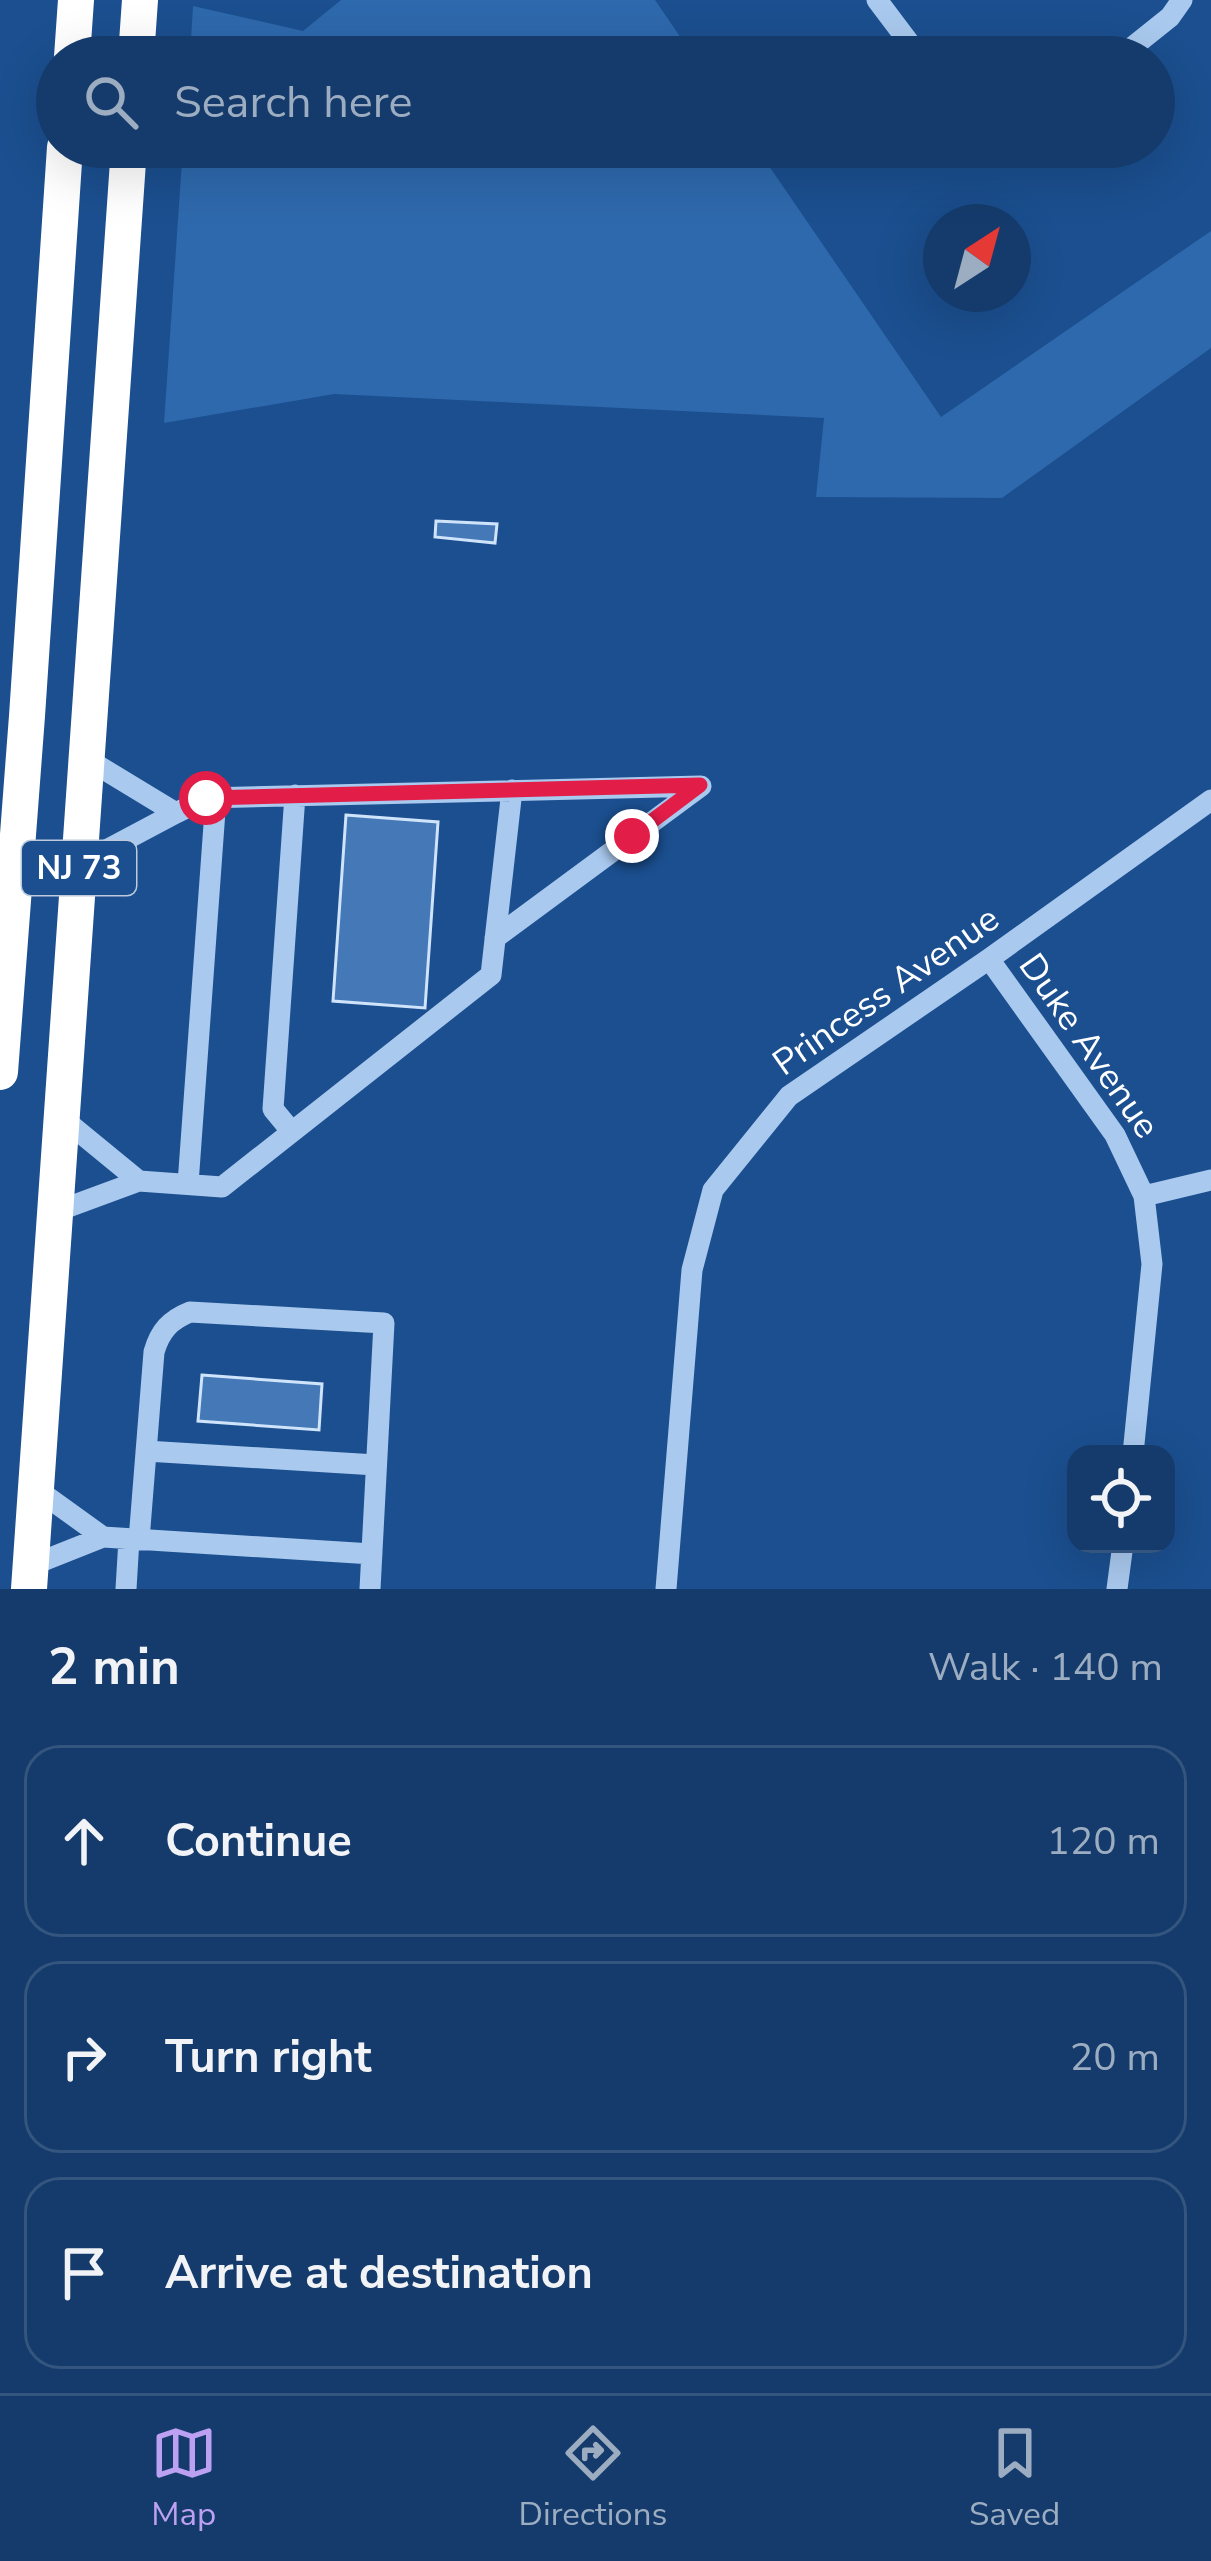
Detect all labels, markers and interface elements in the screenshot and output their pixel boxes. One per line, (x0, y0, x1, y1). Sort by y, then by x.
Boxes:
search box (36, 36, 1175, 168)
icon: search (78, 69, 144, 135)
text: Search here (174, 72, 413, 133)
north arrow (923, 204, 1031, 312)
route start (179, 771, 233, 825)
route end (605, 809, 659, 863)
road number: NJ 73 (22, 841, 136, 895)
street label: Princess Avenue (763, 895, 1009, 1087)
street label: Duke Avenue (1007, 944, 1171, 1148)
map controls (1067, 1445, 1175, 1553)
button: locate (1067, 1445, 1175, 1553)
text: 2 min (48, 1632, 180, 1702)
text: Walk · 140 m (928, 1641, 1163, 1694)
icon: ahead (51, 1808, 117, 1874)
text: Continue (165, 1811, 352, 1872)
text: 120 m (1046, 1815, 1160, 1868)
icon: right (51, 2024, 117, 2090)
text: Turn right (165, 2027, 372, 2088)
text: 20 m (1070, 2031, 1160, 2084)
icon: arrive (51, 2240, 117, 2306)
text: Arrive at destination (165, 2243, 593, 2304)
tab: Map (151, 2420, 217, 2537)
tab: Directions (519, 2420, 667, 2537)
tab: Saved (969, 2420, 1060, 2537)

